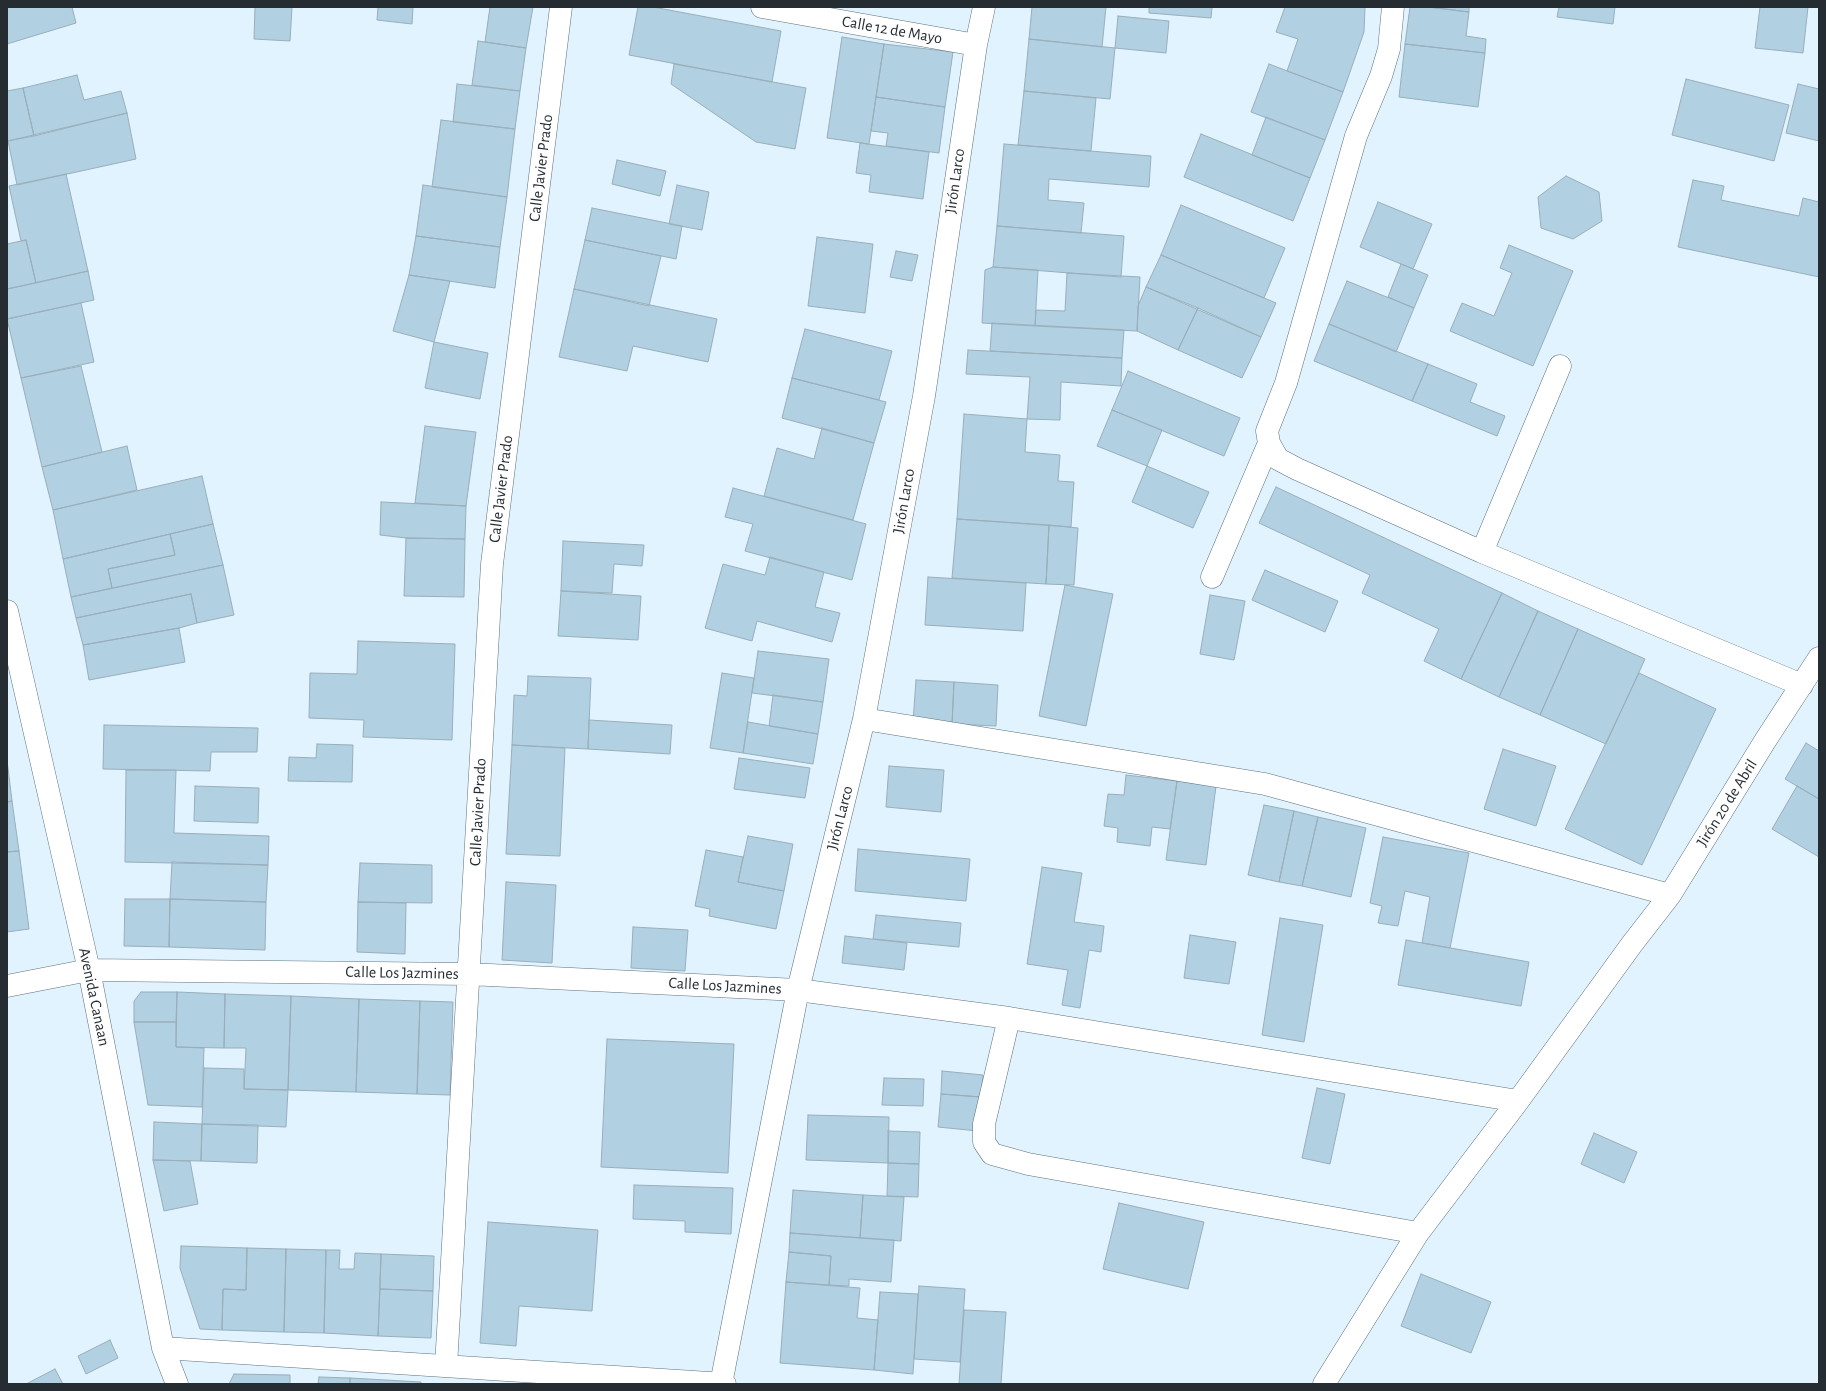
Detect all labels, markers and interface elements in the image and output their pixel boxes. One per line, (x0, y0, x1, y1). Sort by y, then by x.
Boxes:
street label: Calle 12 de Mayo (840, 12, 944, 48)
street label: Calle Javier Prado (525, 113, 557, 223)
street label: Jirón Larco (941, 147, 969, 215)
street label: Calle Javier Prado (485, 434, 517, 544)
street label: Jirón Larco (889, 467, 919, 535)
street label: Jirón 20 de Abril (1692, 756, 1762, 850)
street label: Calle Javier Prado (466, 758, 490, 866)
street label: Jirón Larco (823, 784, 857, 852)
street label: Avenida Canaan (74, 946, 114, 1048)
street label: Calle Los Jazmines (345, 962, 459, 984)
street label: Calle Los Jazmines (668, 973, 782, 999)

